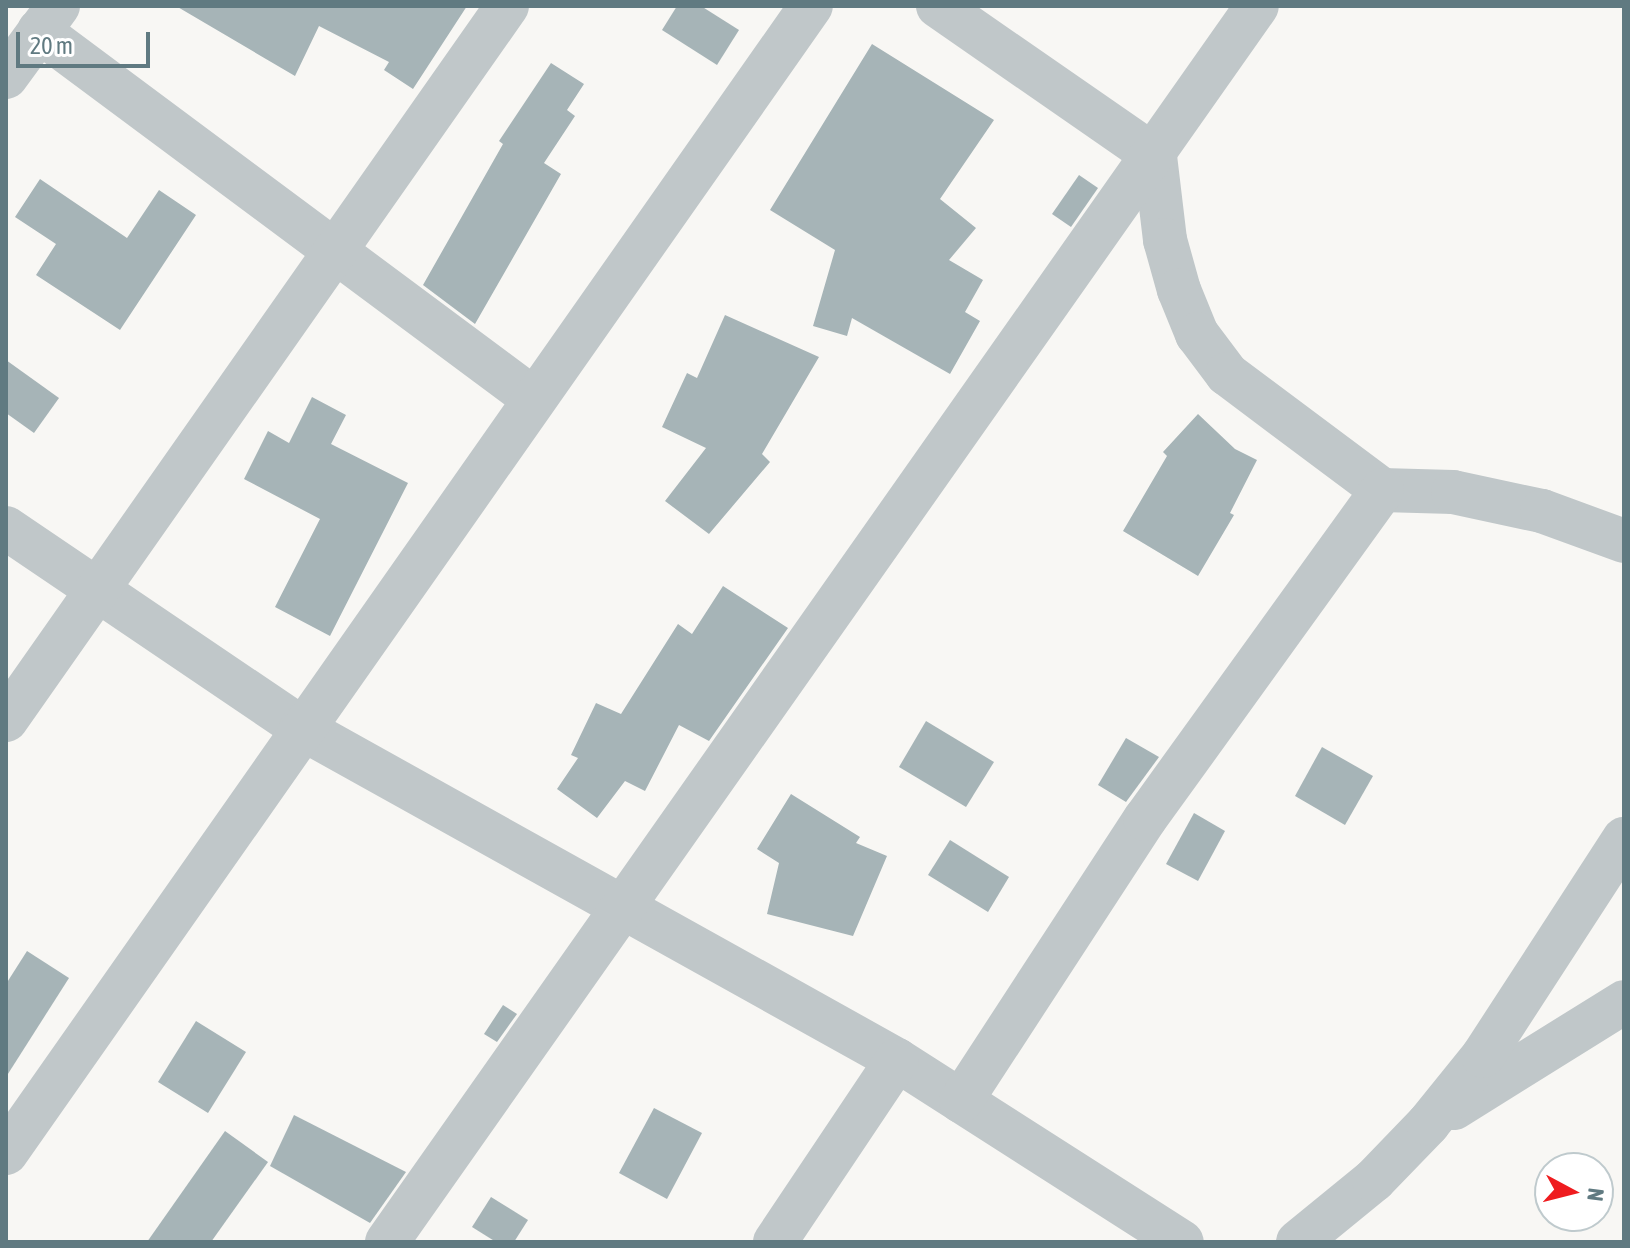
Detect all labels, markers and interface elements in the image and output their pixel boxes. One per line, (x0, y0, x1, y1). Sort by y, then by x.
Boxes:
scale bar (20, 16, 154, 66)
text: 20 m (30, 32, 73, 59)
north arrow (1534, 1152, 1614, 1232)
text: N (1582, 1187, 1610, 1203)

